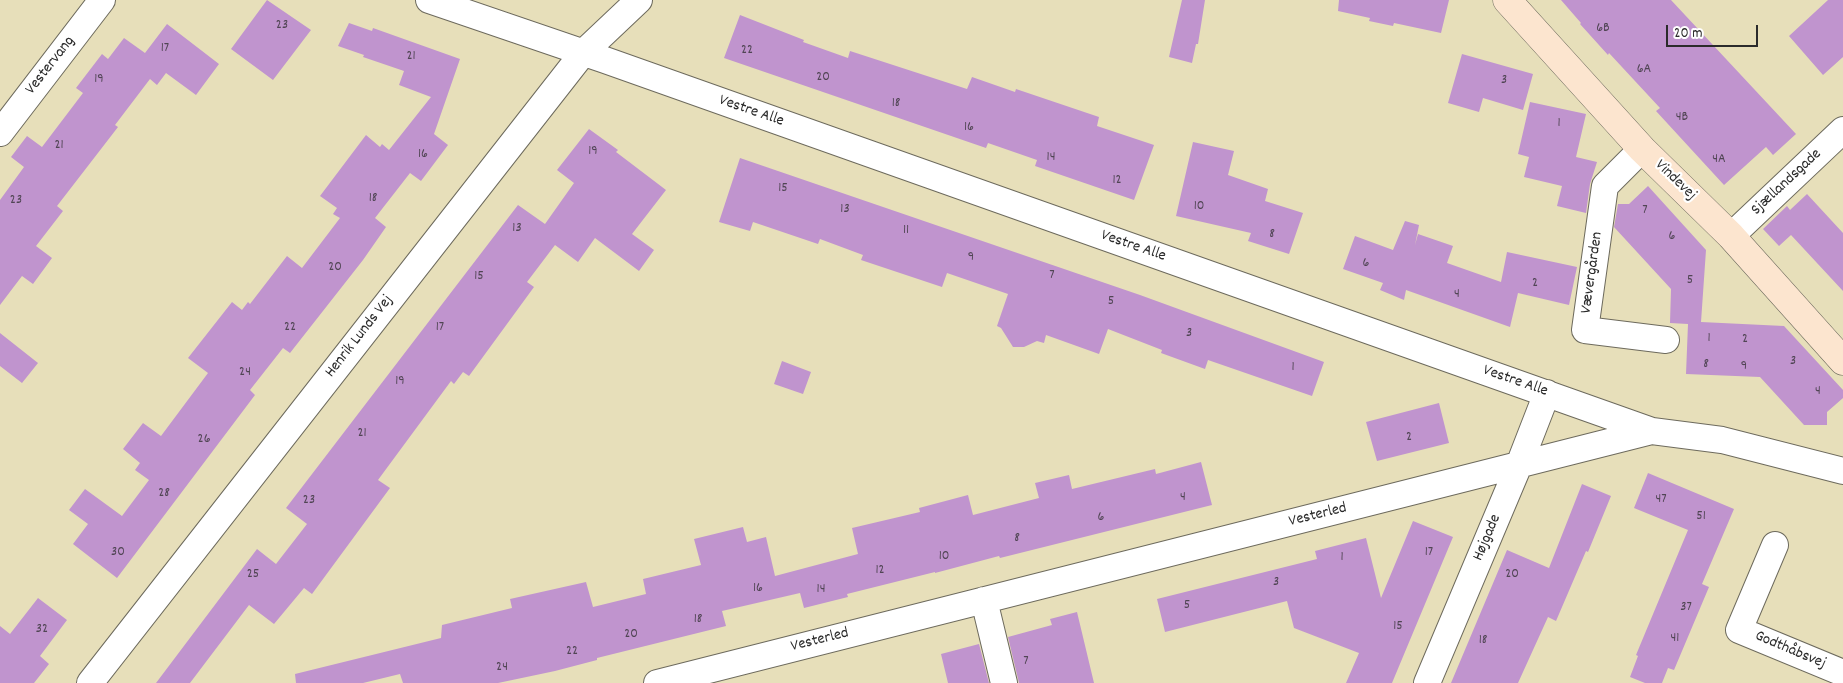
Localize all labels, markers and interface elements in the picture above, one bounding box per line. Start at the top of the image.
scale bar [1668,15,1760,47]
house number: 23 [276,18,288,34]
house number: 6B [1596,21,1610,37]
text: 20 m [1674,23,1702,45]
street label: Vestervang [22,33,80,99]
house number: 17 [161,41,169,57]
house number: 22 [741,43,753,59]
house number: 21 [406,49,416,65]
house number: 6A [1637,62,1651,78]
house number: 20 [816,70,830,86]
house number: 19 [94,72,104,88]
house number: 3 [1501,73,1507,89]
street label: Vestre Alle [716,92,786,132]
house number: 18 [892,96,900,112]
house number: 4B [1676,110,1688,126]
house number: 1 [1557,116,1561,132]
house number: 16 [964,120,974,136]
house number: 21 [54,138,64,154]
house number: 19 [588,144,598,160]
street label: Sjællandsgade [1748,146,1826,220]
house number: 16 [418,147,428,163]
house number: 14 [1047,150,1055,166]
house number: 4A [1712,152,1726,168]
street label: Vindevej [1650,157,1700,205]
house number: 12 [1112,173,1122,189]
house number: 15 [778,181,788,197]
house number: 18 [369,191,377,207]
house number: 23 [10,193,22,209]
house number: 10 [1194,199,1204,215]
house number: 13 [840,202,850,218]
house number: 7 [1642,203,1648,219]
house number: 13 [512,221,522,237]
house number: 11 [903,223,909,239]
street label: Vestre Alle [1098,227,1168,267]
house number: 8 [1269,227,1275,243]
house number: 6 [1669,229,1675,245]
street label: Vævergården [1578,231,1608,315]
house number: 9 [968,250,974,266]
house number: 6 [1363,256,1369,272]
house number: 20 [328,260,342,276]
house number: 7 [1049,268,1055,284]
house number: 15 [474,269,484,285]
house number: 5 [1687,273,1693,289]
house number: 2 [1532,276,1538,292]
house number: 4 [1454,287,1460,303]
street label: Henrik Lunds Vej [322,292,398,382]
house number: 5 [1108,294,1114,310]
house number: 22 [284,320,296,336]
house number: 17 [436,320,444,336]
house number: 3 [1186,326,1192,342]
house number: 1 [1707,331,1711,347]
house number: 2 [1742,332,1748,348]
house number: 3 [1790,354,1796,370]
house number: 8 [1703,357,1709,373]
house number: 9 [1741,359,1747,375]
house number: 1 [1291,360,1295,376]
street label: Vestre Alle [1480,362,1550,402]
house number: 24 [239,365,251,381]
house number: 19 [395,374,405,390]
house number: 4 [1815,384,1821,400]
house number: 21 [357,426,367,442]
house number: 2 [1406,430,1412,446]
house number: 26 [198,432,210,448]
house number: 28 [158,486,170,502]
house number: 4 [1180,490,1186,506]
house number: 47 [1655,492,1667,508]
house number: 23 [303,493,315,509]
street label: Vesterled [1287,500,1349,532]
house number: 51 [1696,509,1706,525]
house number: 6 [1098,510,1104,526]
street label: Højgade [1470,512,1506,564]
house number: 8 [1014,531,1020,547]
house number: 30 [111,545,125,561]
house number: 17 [1425,545,1433,561]
house number: 10 [939,549,949,565]
house number: 1 [1340,550,1344,566]
house number: 12 [875,563,885,579]
house number: 25 [247,567,259,583]
house number: 20 [1505,567,1519,583]
house number: 3 [1273,575,1279,591]
house number: 16 [753,581,763,597]
house number: 14 [817,582,825,598]
house number: 5 [1184,598,1190,614]
house number: 37 [1680,600,1692,616]
house number: 18 [694,612,702,628]
house number: 15 [1393,619,1403,635]
house number: 32 [36,622,48,638]
street label: Vesterled [789,625,851,657]
house number: 20 [624,627,638,643]
street label: Godthåbsvej [1752,627,1828,675]
house number: 41 [1671,631,1679,647]
house number: 18 [1479,633,1487,649]
house number: 22 [566,644,578,660]
house number: 7 [1023,654,1029,670]
house number: 24 [496,660,508,676]

